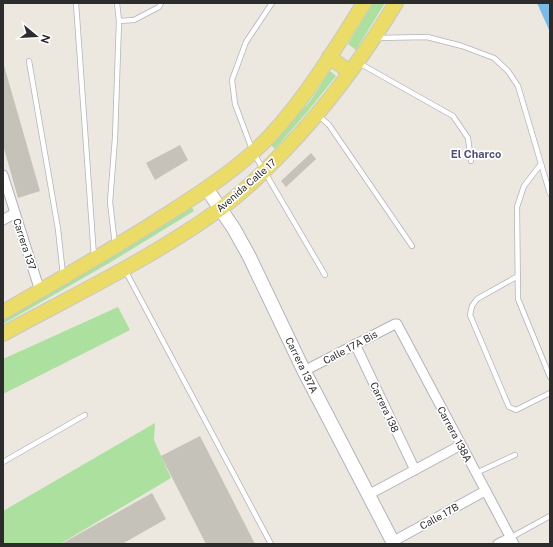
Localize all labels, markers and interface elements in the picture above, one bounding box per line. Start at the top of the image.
north arrow [16,16,56,56]
text: N [38,33,53,45]
district label: El Charco [451,148,501,160]
street label: Avenida Calle 17 [214,156,278,214]
street label: Carrera 137 [11,217,39,271]
street label: Calle 17A Bis [321,328,379,366]
street label: Carrera 137A [283,335,321,395]
street label: Carrera 138 [368,380,402,434]
street label: Carrera 138A [435,404,475,464]
street label: Calle 17B [417,500,461,532]

